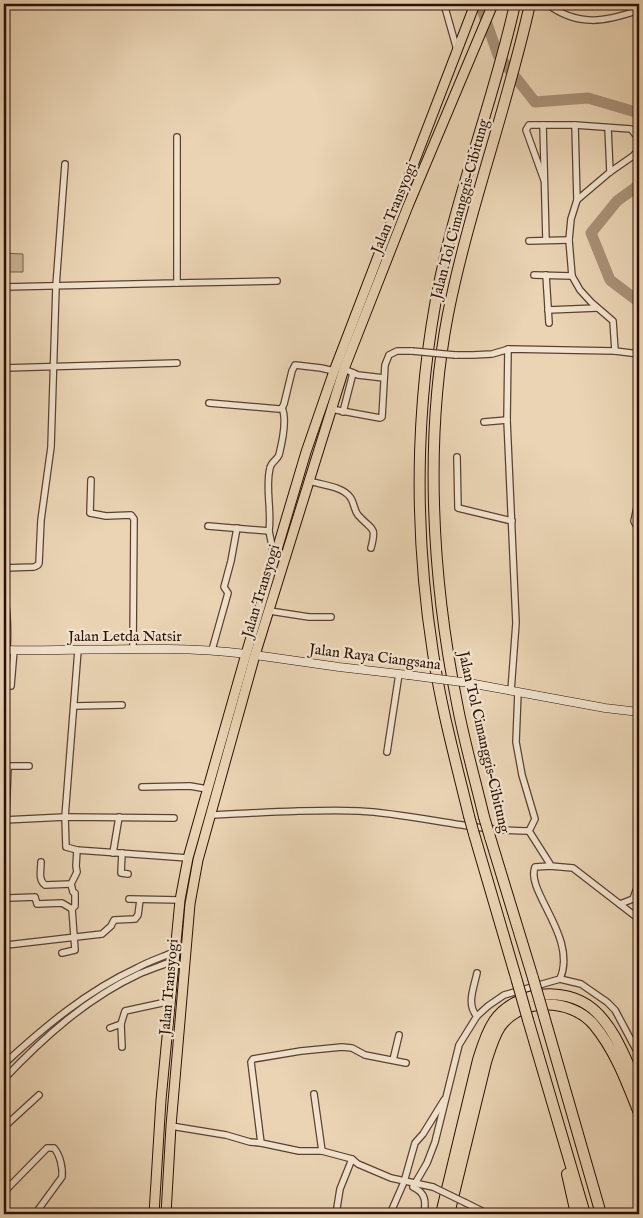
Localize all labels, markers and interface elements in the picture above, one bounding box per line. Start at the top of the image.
street label: Jalan Tol Cimanggis–Cibitung [426,116,493,303]
street label: Jalan Transyogi [366,160,421,258]
street label: Jalan Transyogi [237,542,284,642]
street label: Jalan Letda Natsir [66,627,182,646]
street label: Jalan Raya Ciangsana [306,639,442,675]
street label: Jalan Tol Cimanggis–Cibitung [453,647,514,836]
street label: Jalan Transyogi [155,938,183,1038]

